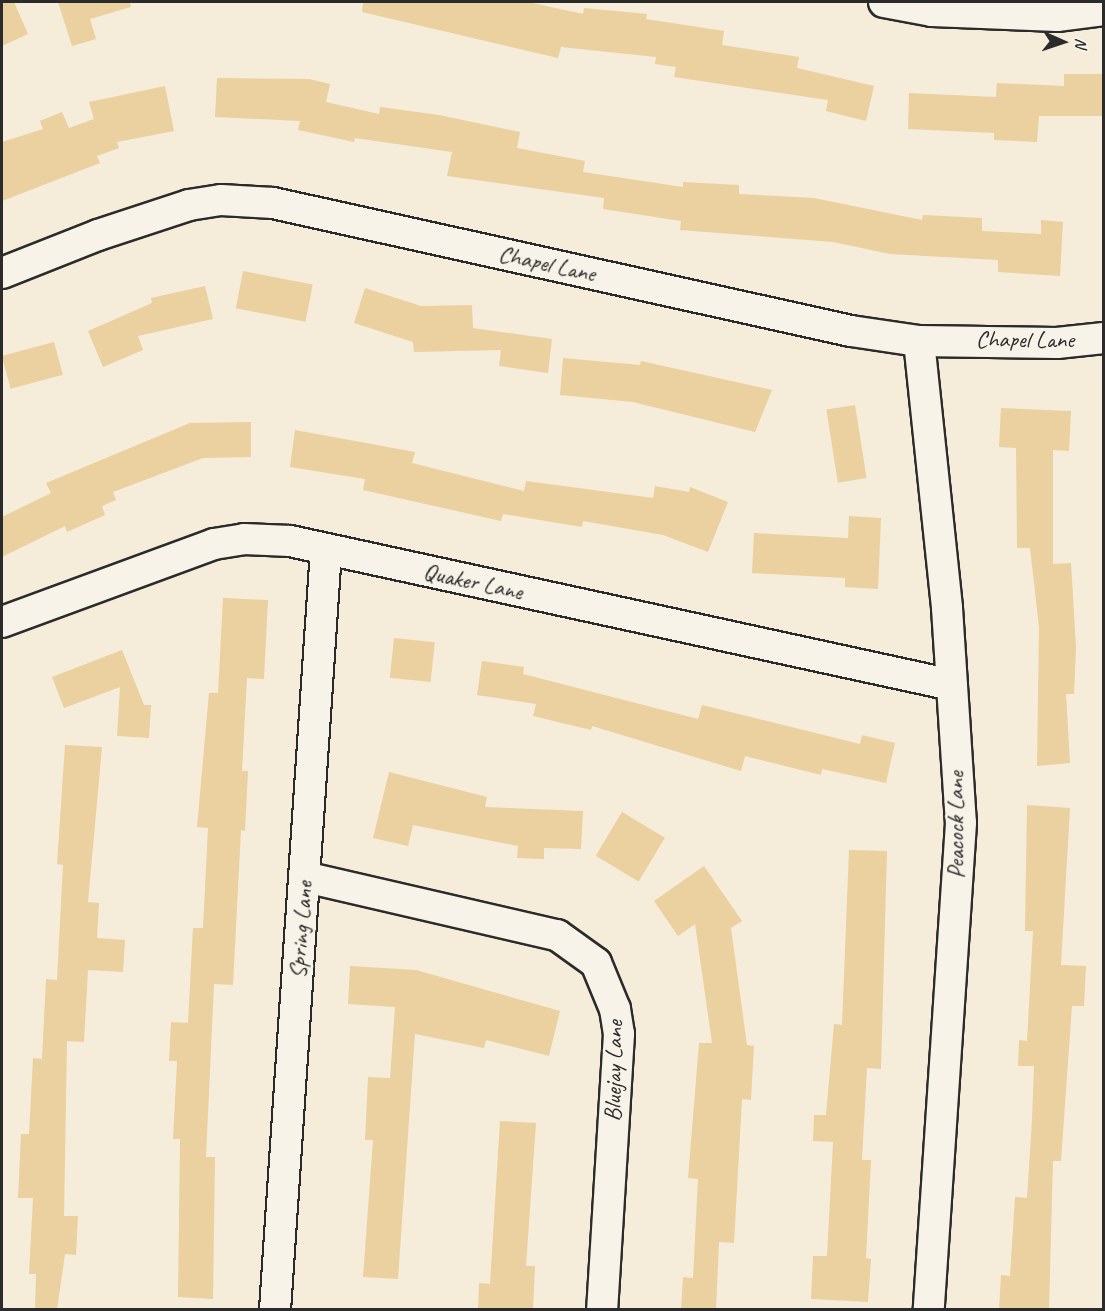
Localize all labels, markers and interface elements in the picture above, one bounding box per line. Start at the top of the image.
north arrow [1033,12,1093,72]
text: N [1071,37,1091,48]
street label: Chapel Lane [496,240,598,288]
street label: Chapel Lane [976,326,1074,354]
street label: Quaker Lane [421,557,525,607]
street label: Peacock Lane [942,771,970,879]
street label: Spring Lane [283,880,319,980]
street label: Bluejay Lane [599,1020,629,1122]

